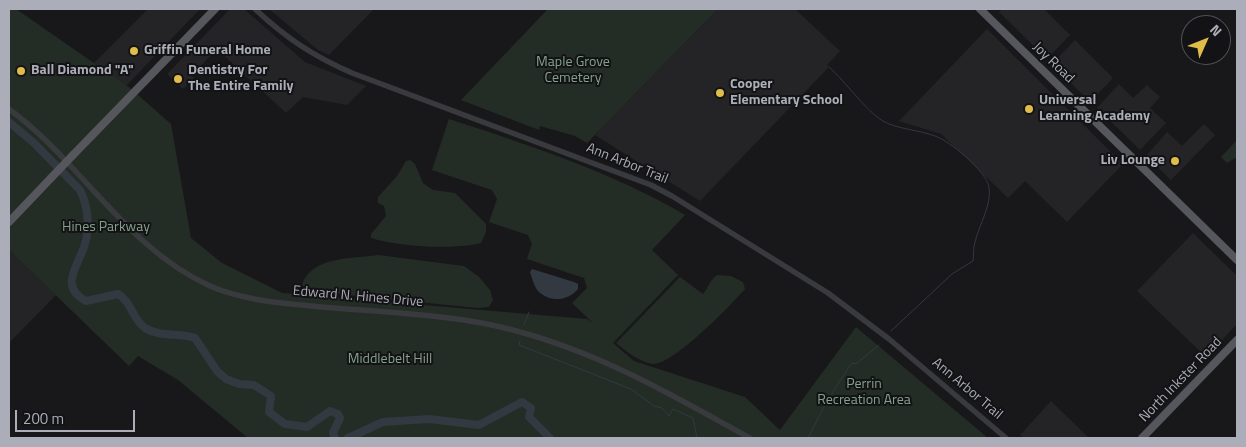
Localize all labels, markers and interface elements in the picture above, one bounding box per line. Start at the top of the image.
north arrow [1181,15,1231,65]
text: N [1206,19,1227,41]
street label: Joy Road [1029,39,1077,87]
place label: Griffin Funeral Home [144,43,271,59]
marker: Griffin Funeral Home [128,45,140,57]
park label: Maple Grove Cemetery [536,55,610,88]
place label: Ball Diamond "A" [31,63,134,79]
place label: Dentistry For The Entire Family [188,63,293,95]
marker: Ball Diamond "A" [15,65,27,77]
marker: Dentistry For The Entire Family [172,73,184,85]
place label: Cooper Elementary School [730,77,843,110]
marker: Cooper Elementary School [714,87,726,99]
place label: Universal Learning Academy [1039,93,1150,125]
marker: Universal Learning Academy [1023,103,1035,115]
street label: Ann Arbor Trail [584,140,670,188]
place label: Liv Lounge [1101,153,1165,169]
marker: Liv Lounge [1169,155,1181,167]
park label: Hines Parkway [62,220,150,236]
street label: Edward N. Hines Drive [292,283,424,311]
street label: North Inkster Road [1136,334,1226,426]
park label: Middlebelt Hill [348,352,432,368]
street label: Ann Arbor Trail [928,355,1006,423]
park label: Perrin Recreation Area [817,377,911,410]
scale bar [18,400,138,432]
text: 200 m [23,407,64,430]

